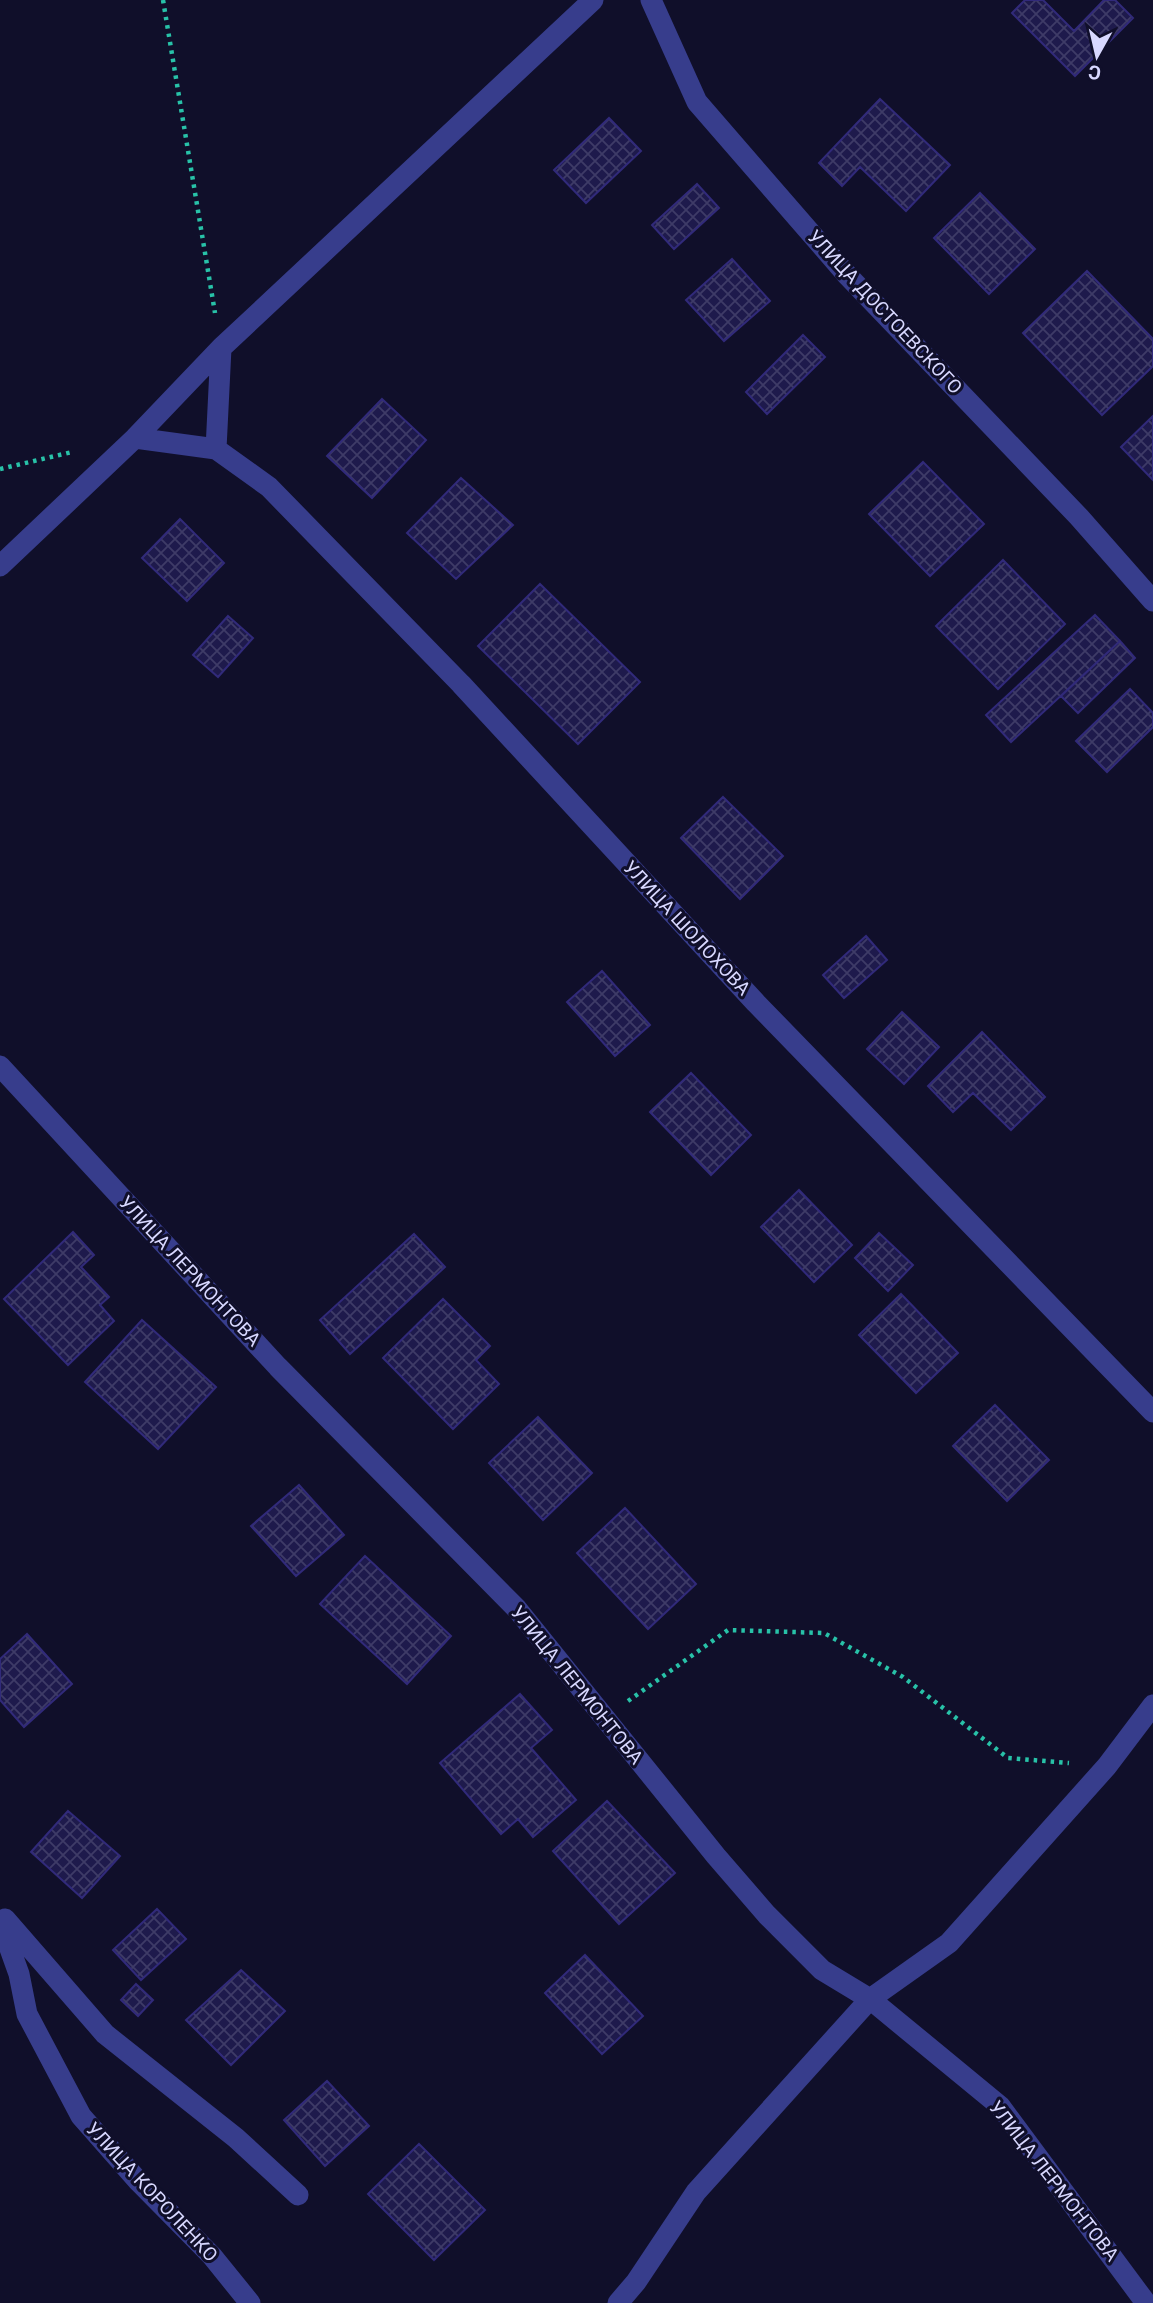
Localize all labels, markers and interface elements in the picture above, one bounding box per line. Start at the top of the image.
north arrow [1062,21,1132,91]
text: С [1087,60,1102,85]
street label: УЛИЦА ДОСТОЕВСКОГО [803,225,967,399]
street label: УЛИЦА ШОЛОХОВА [619,856,756,1000]
street label: УЛИЦА ЛЕРМОНТОВА [114,1191,266,1351]
street label: УЛИЦА ЛЕРМОНТОВА [506,1601,648,1769]
street label: УЛИЦА ЛЕРМОНТОВА [984,2096,1124,2266]
street label: УЛИЦА КОРОЛЕНКО [81,2118,223,2266]

